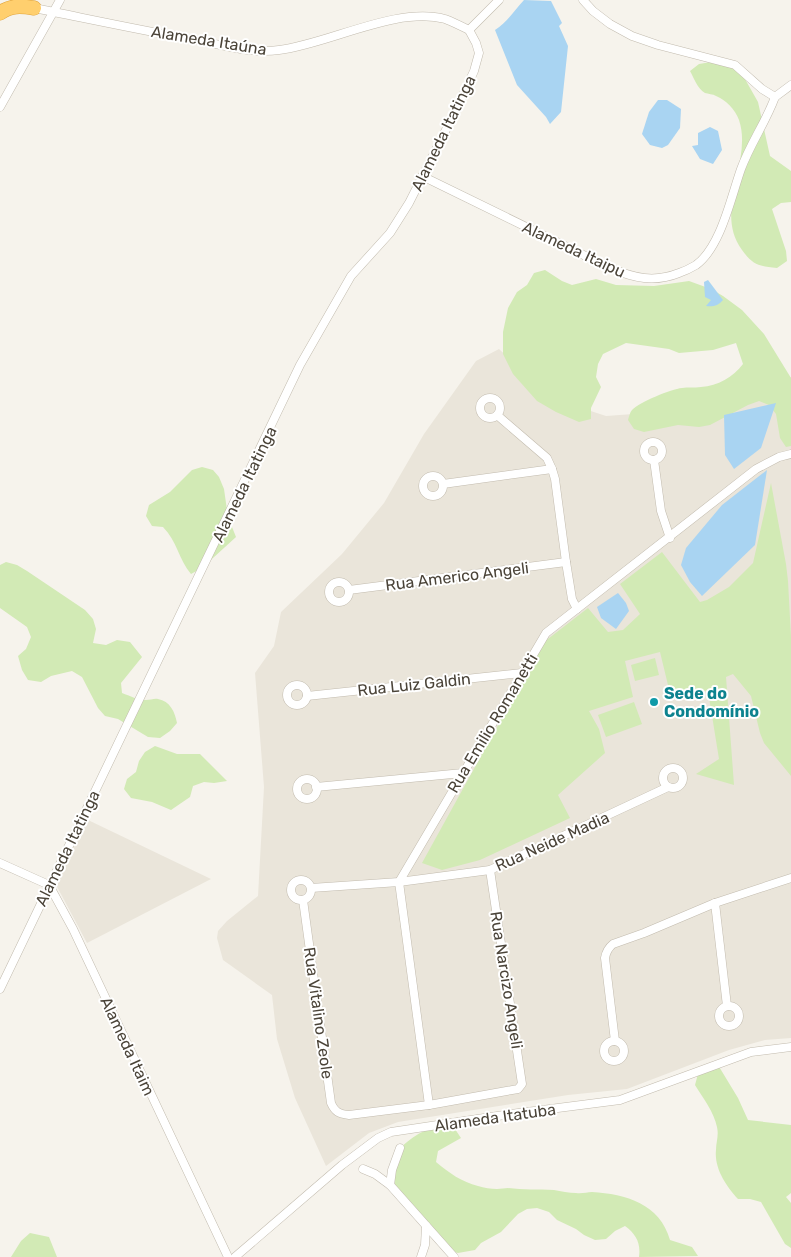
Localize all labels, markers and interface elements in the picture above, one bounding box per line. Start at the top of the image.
street label: Alameda Itaúna [150,22,268,59]
street label: Alameda Itatinga [407,72,480,194]
street label: Alameda Itaipu [519,217,628,282]
street label: Alameda Itatinga [208,423,281,545]
street label: Rua Americo Angeli [384,558,530,595]
street label: Rua Emilio Romanetti [443,650,542,796]
street label: Rua Luiz Galdin [356,669,472,700]
place label: Sede do Condomínio [664,684,759,721]
marker: Sede do Condomínio [648,696,660,708]
street label: Alameda Itatinga [31,787,104,909]
street label: Rua Neide Madia [492,808,612,875]
street label: Rua Narcizo Angeli [486,910,527,1050]
street label: Rua Vitalino Zeole [300,946,337,1080]
street label: Alameda Itaim [96,994,159,1098]
street label: Alameda Itatuba [433,1100,557,1135]

